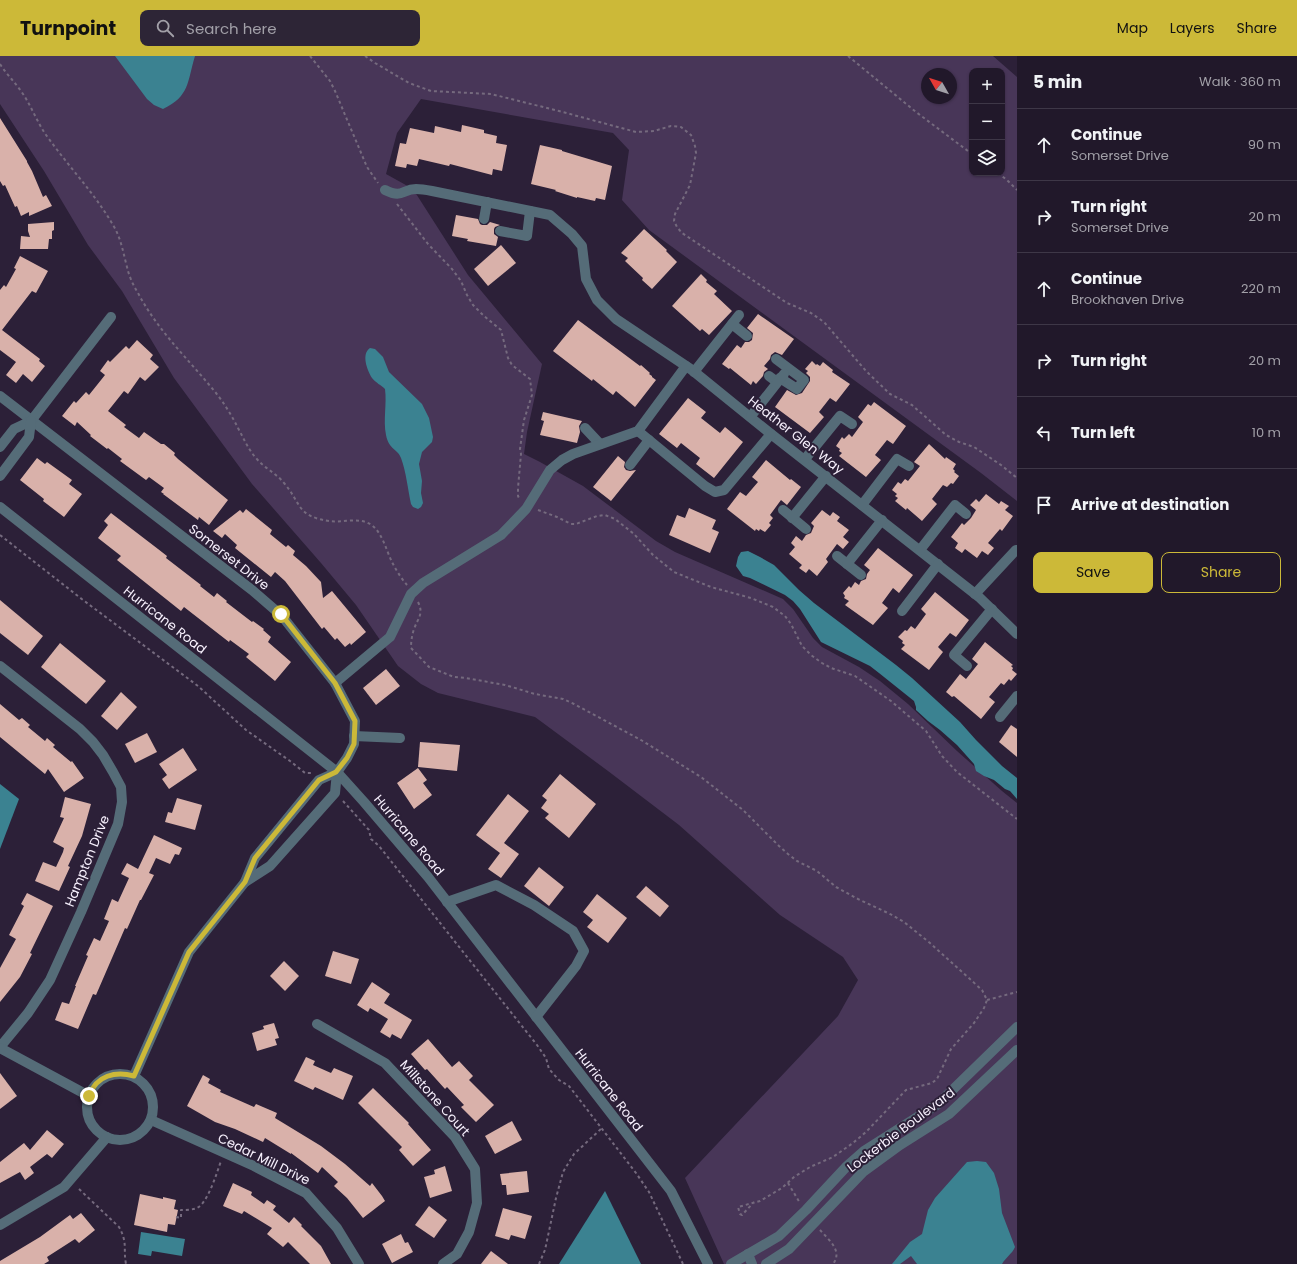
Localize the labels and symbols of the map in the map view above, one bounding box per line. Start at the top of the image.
north arrow [921,68,957,104]
street label: Heather Glen Way [744,391,849,479]
street label: Somerset Drive [185,519,273,595]
street label: Hurricane Road [120,582,210,658]
route start [272,605,290,623]
street label: Hurricane Road [369,790,449,880]
street label: Hampton Drive [60,812,114,910]
street label: Hurricane Road [571,1045,647,1135]
street label: Millstone Court [396,1056,475,1140]
street label: Lockerbie Boulevard [843,1083,959,1177]
route end [80,1087,98,1105]
street label: Cedar Mill Drive [215,1128,313,1190]

